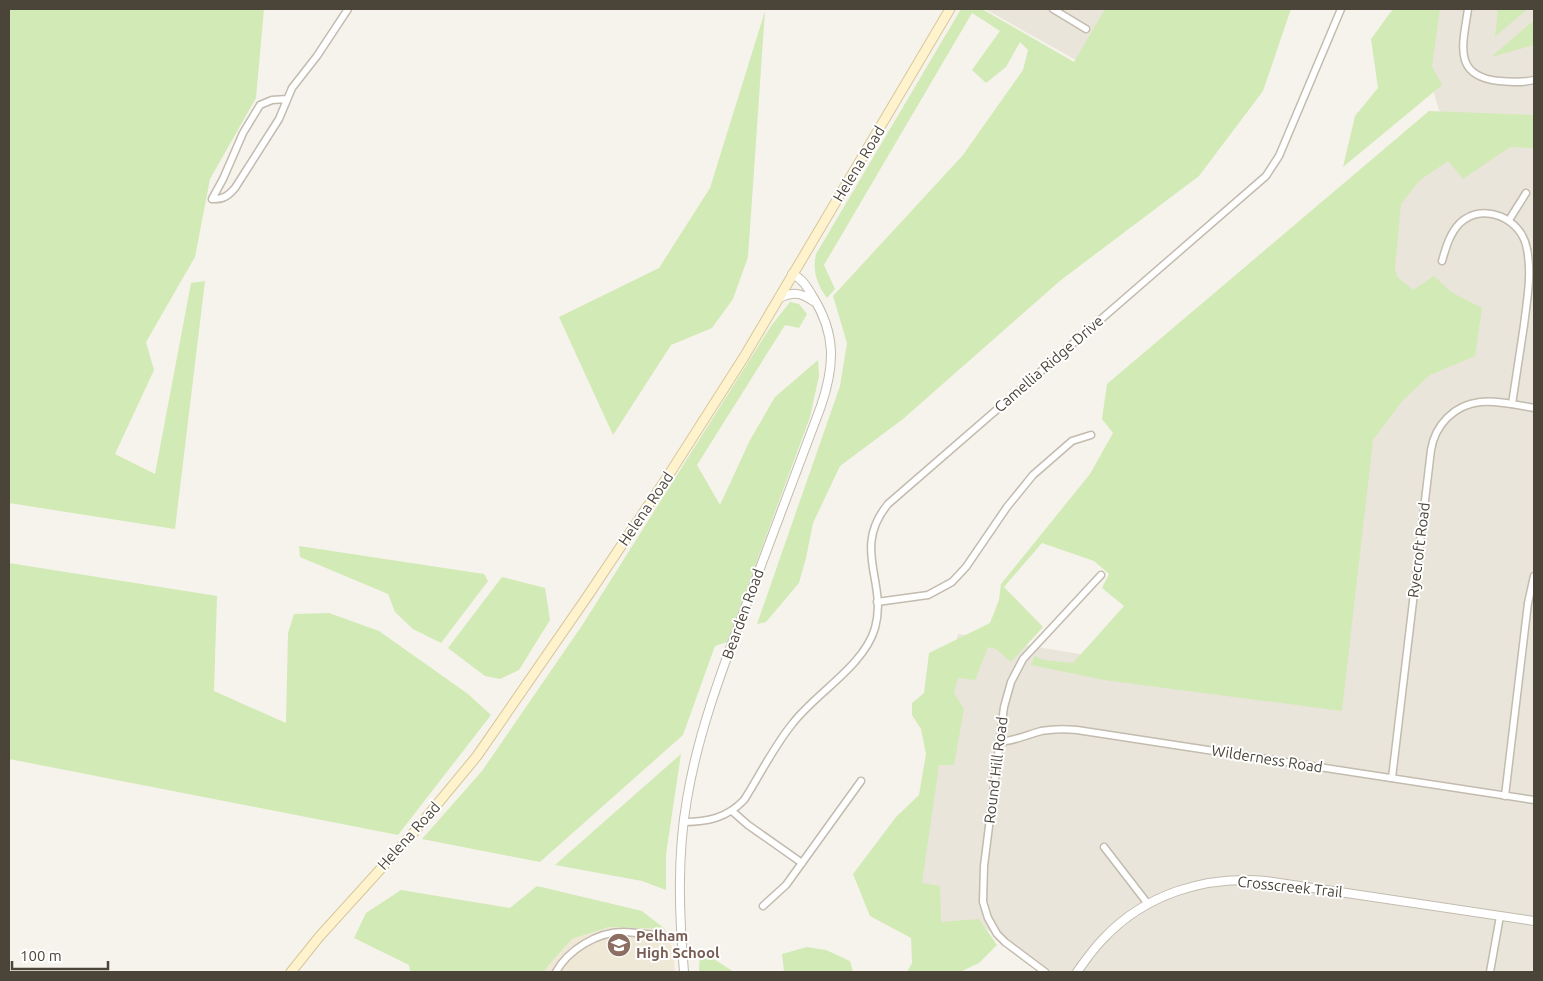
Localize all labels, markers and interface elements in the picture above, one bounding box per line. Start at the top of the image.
street label: Helena Road [829,123,888,205]
street label: Camellia Ridge Drive [991,312,1106,415]
street label: Helena Road [615,469,676,549]
street label: Ryecroft Road [1404,501,1433,599]
street label: Bearden Road [718,566,767,661]
street label: Round Hill Road [981,716,1010,824]
street label: Wilderness Road [1210,741,1324,776]
street label: Helena Road [374,798,443,873]
street label: Crosscreek Trail [1237,873,1344,900]
place label: Pelham High School [636,927,720,961]
school or university icon: Pelham High School [606,932,632,958]
scale bar [12,938,109,970]
text: 100 m [20,947,62,964]

